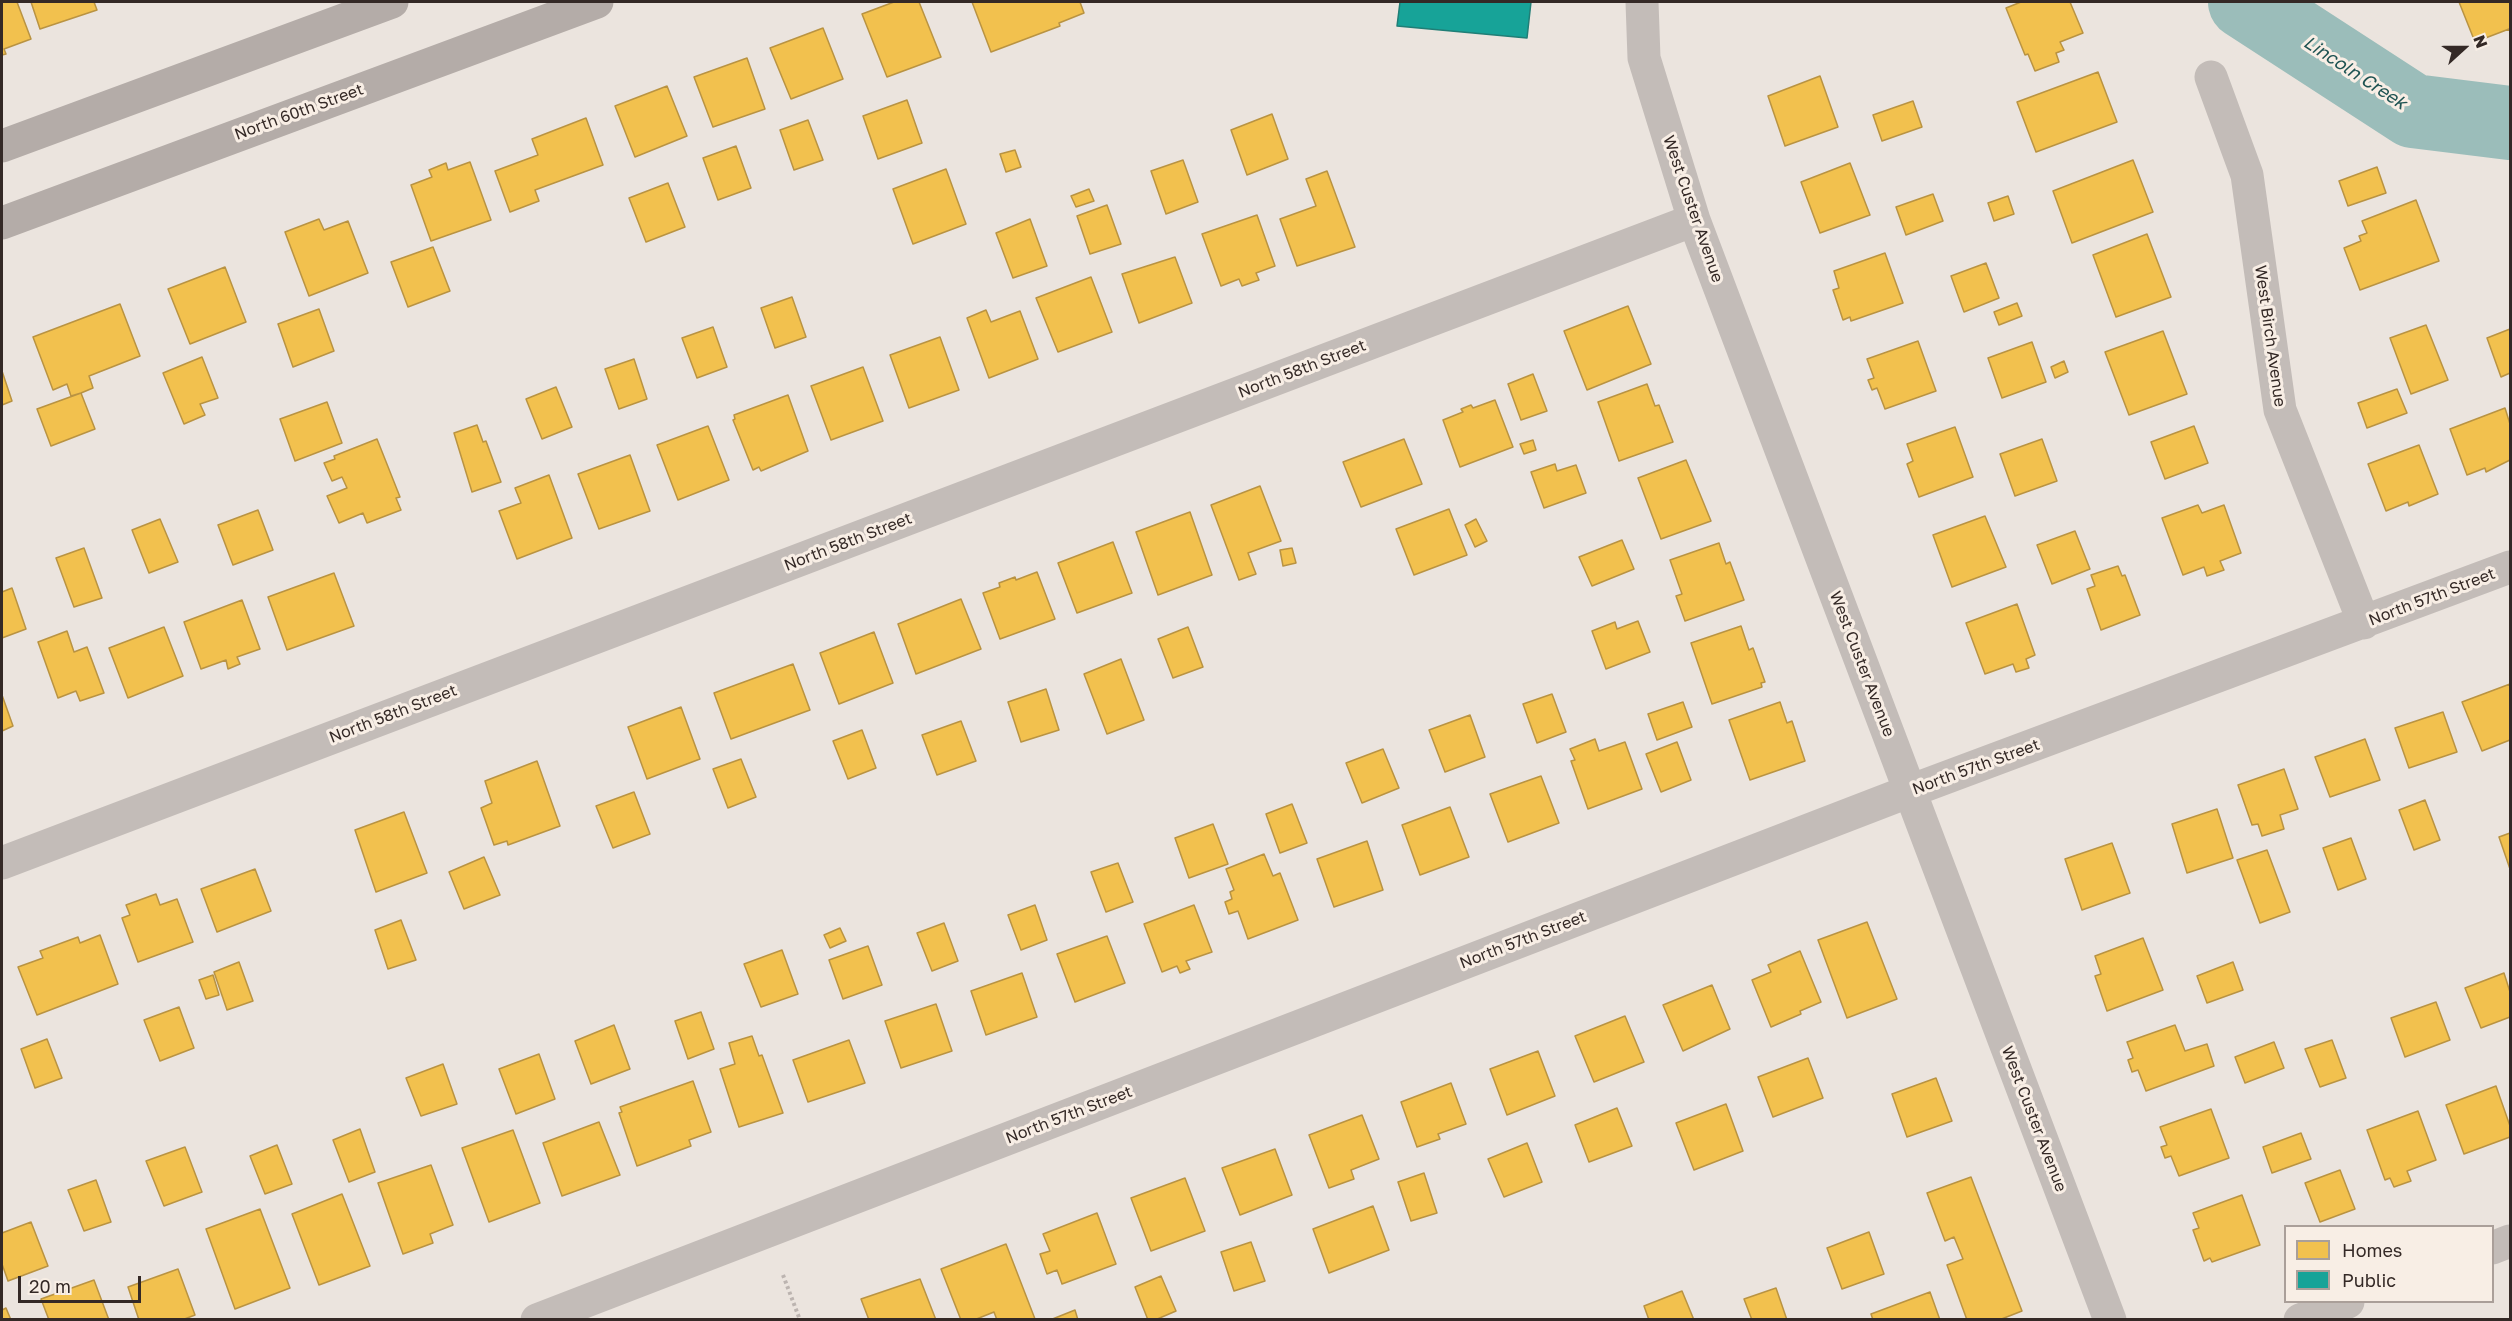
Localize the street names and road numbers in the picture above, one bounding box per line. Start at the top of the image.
street label: North 60th Street [232,80,366,144]
street label: West Custer Avenue [1659,133,1727,285]
street label: West Birch Avenue [2251,264,2289,408]
street label: North 58th Street [1235,336,1369,402]
street label: North 58th Street [781,509,915,575]
street label: North 57th Street [2366,564,2498,630]
street label: West Custer Avenue [1825,589,1899,739]
street label: North 58th Street [326,681,460,747]
street label: North 57th Street [1910,735,2042,799]
street label: North 57th Street [1457,907,1589,973]
street label: West Custer Avenue [1997,1044,2071,1194]
street label: North 57th Street [1003,1082,1135,1148]

